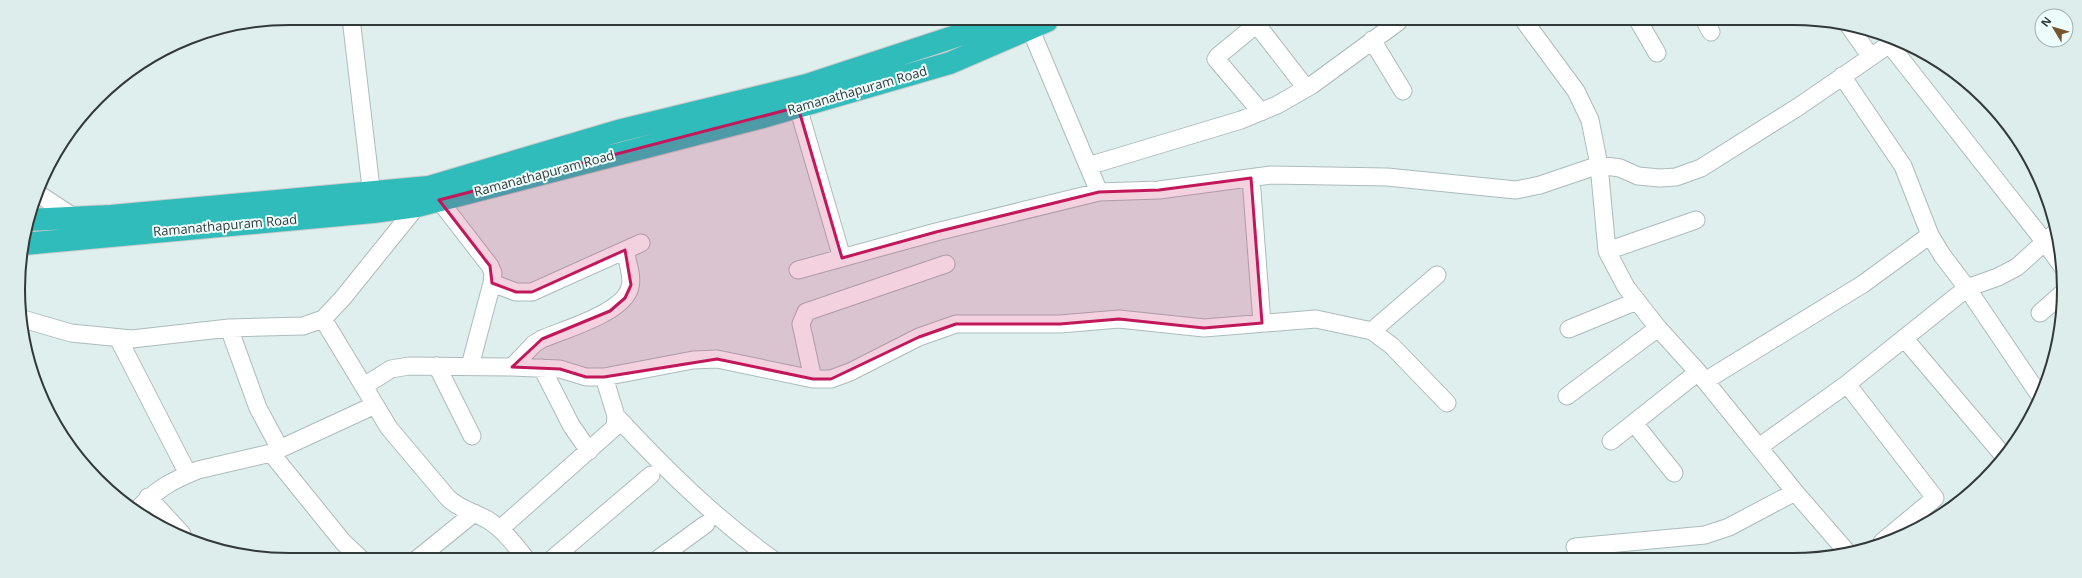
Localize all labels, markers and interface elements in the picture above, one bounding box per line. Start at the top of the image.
north arrow [2034,8,2074,48]
text: N [2037,13,2054,30]
street label: Ramanathapuram Road [785,61,929,119]
street label: Ramanathapuram Road [472,146,616,200]
street label: Ramanathapuram Road [152,210,298,240]

